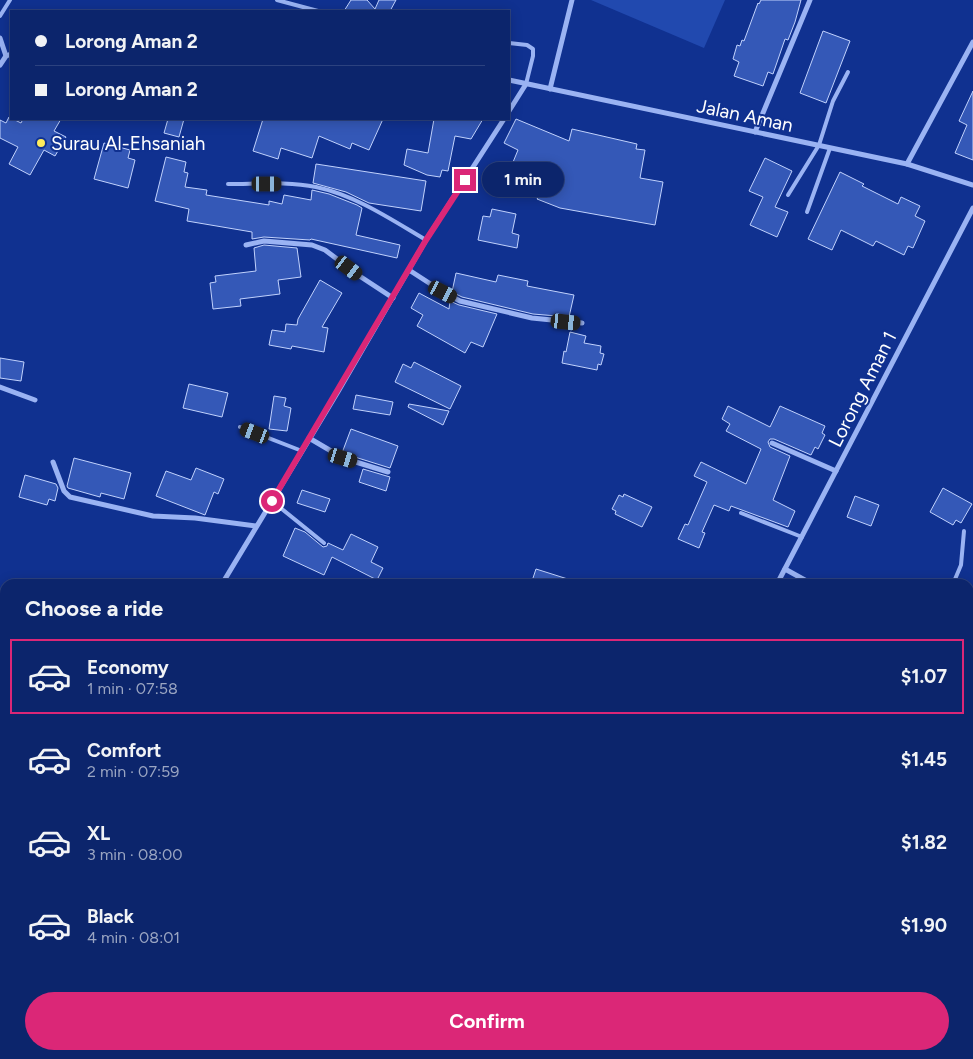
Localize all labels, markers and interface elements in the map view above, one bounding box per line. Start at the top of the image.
text: Lorong Aman 2 [65,30,198,53]
text: Lorong Aman 2 [65,78,198,101]
street label: Jalan Aman [695,94,795,137]
place label: Surau Al-Ehsaniah [51,132,205,155]
marker: Surau Al-Ehsaniah [35,137,47,149]
callout: 1 min [482,162,565,198]
route end [454,169,476,191]
text: 1 min [504,170,542,189]
car [252,177,282,192]
car [332,253,365,283]
car [426,279,459,305]
car [550,313,581,331]
street label: Lorong Aman 1 [823,328,901,451]
car [238,421,271,445]
car [326,446,359,470]
route start [261,490,283,512]
text: Choose a ride [25,595,163,622]
icon: car [27,654,72,699]
text: Economy [87,656,169,679]
text: $1.07 [901,665,947,688]
text: 1 min · 07:58 [87,679,178,698]
icon: car [27,737,72,782]
text: Comfort [87,739,162,762]
text: $1.45 [901,748,947,771]
text: 2 min · 07:59 [87,762,179,781]
icon: car [27,820,72,865]
text: XL [87,822,110,845]
text: $1.82 [901,831,947,854]
text: 3 min · 08:00 [87,845,183,864]
icon: car [27,903,72,948]
text: Black [87,905,134,928]
text: $1.90 [900,914,947,937]
text: 4 min · 08:01 [87,928,180,947]
button: Confirm [25,992,949,1050]

